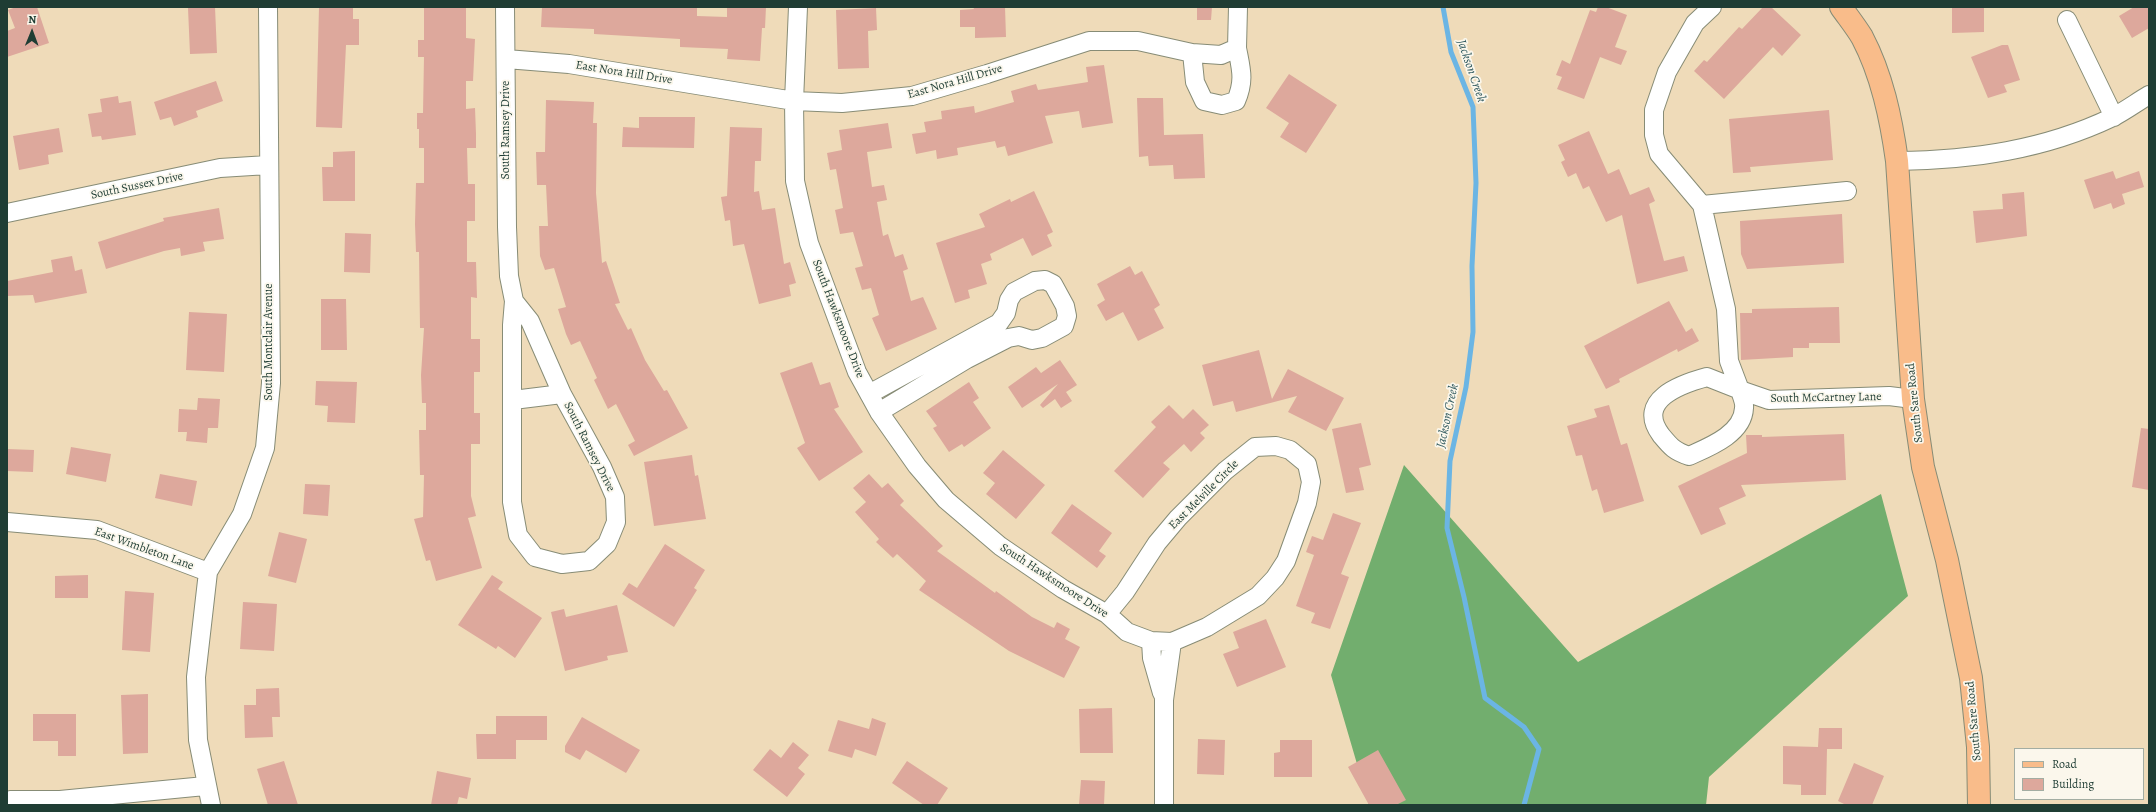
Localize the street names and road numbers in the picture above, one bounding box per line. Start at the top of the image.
street label: East Nora Hill Drive [575,58,673,88]
street label: East Nora Hill Drive [906,62,1004,102]
street label: South Ramsey Drive [499,81,513,179]
street label: South Sussex Drive [90,169,184,203]
street label: South Hawksmoore Drive [809,258,867,380]
street label: South Montclair Avenue [262,283,276,401]
street label: South Sare Road [1904,362,1926,444]
street label: South McCartney Lane [1770,390,1882,406]
street label: South Ramsey Drive [560,400,618,494]
street label: East Melville Circle [1166,457,1242,533]
street label: East Wimbleton Lane [92,524,196,574]
street label: South Hawksmoore Drive [997,541,1111,621]
street label: South Sare Road [1963,680,1985,762]

